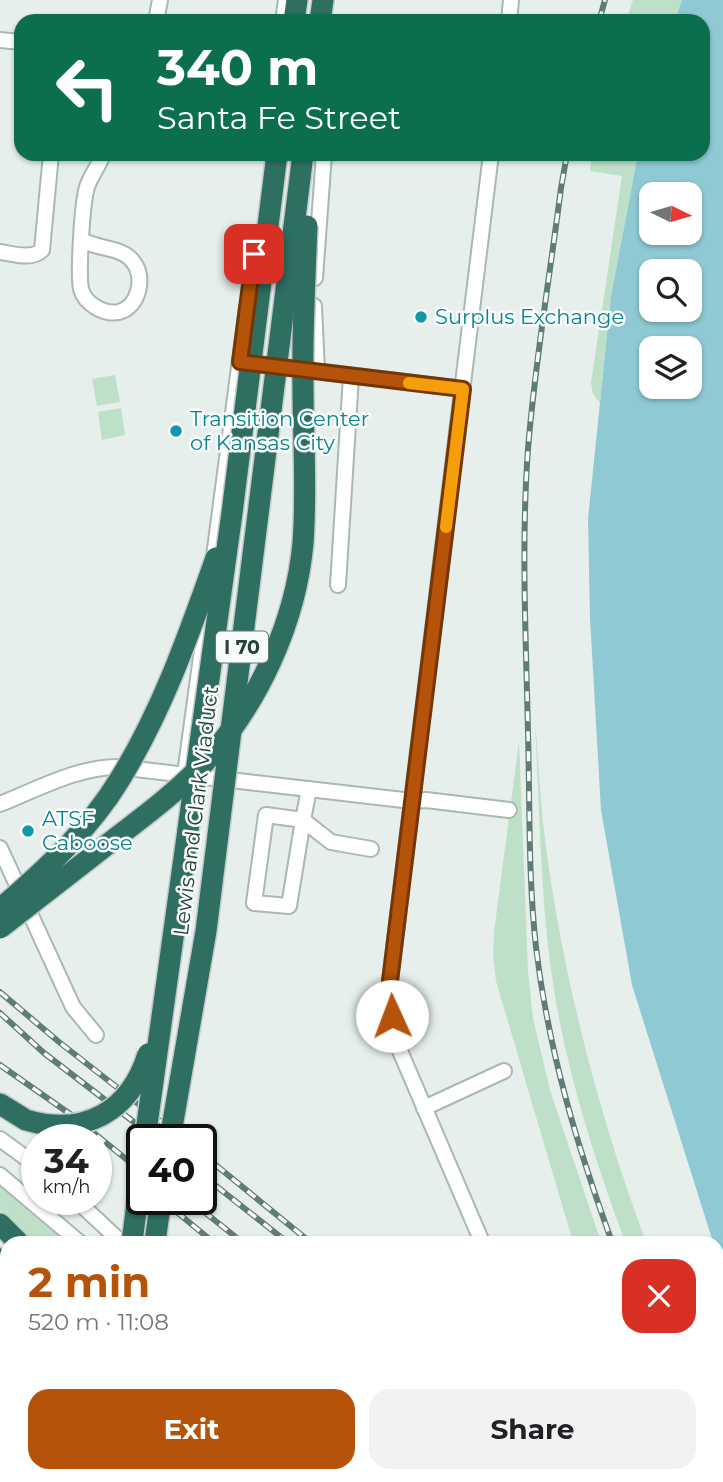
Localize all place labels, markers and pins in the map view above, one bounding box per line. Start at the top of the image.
pin [224,224,284,284]
place label: Surplus Exchange [435,304,624,329]
marker: Surplus Exchange [413,309,429,325]
place label: Transition Center of Kansas City [190,406,369,455]
marker: Transition Center of Kansas City [168,423,184,439]
place label: ATSF Caboose [42,806,133,855]
marker: ATSF Caboose [20,823,36,839]

